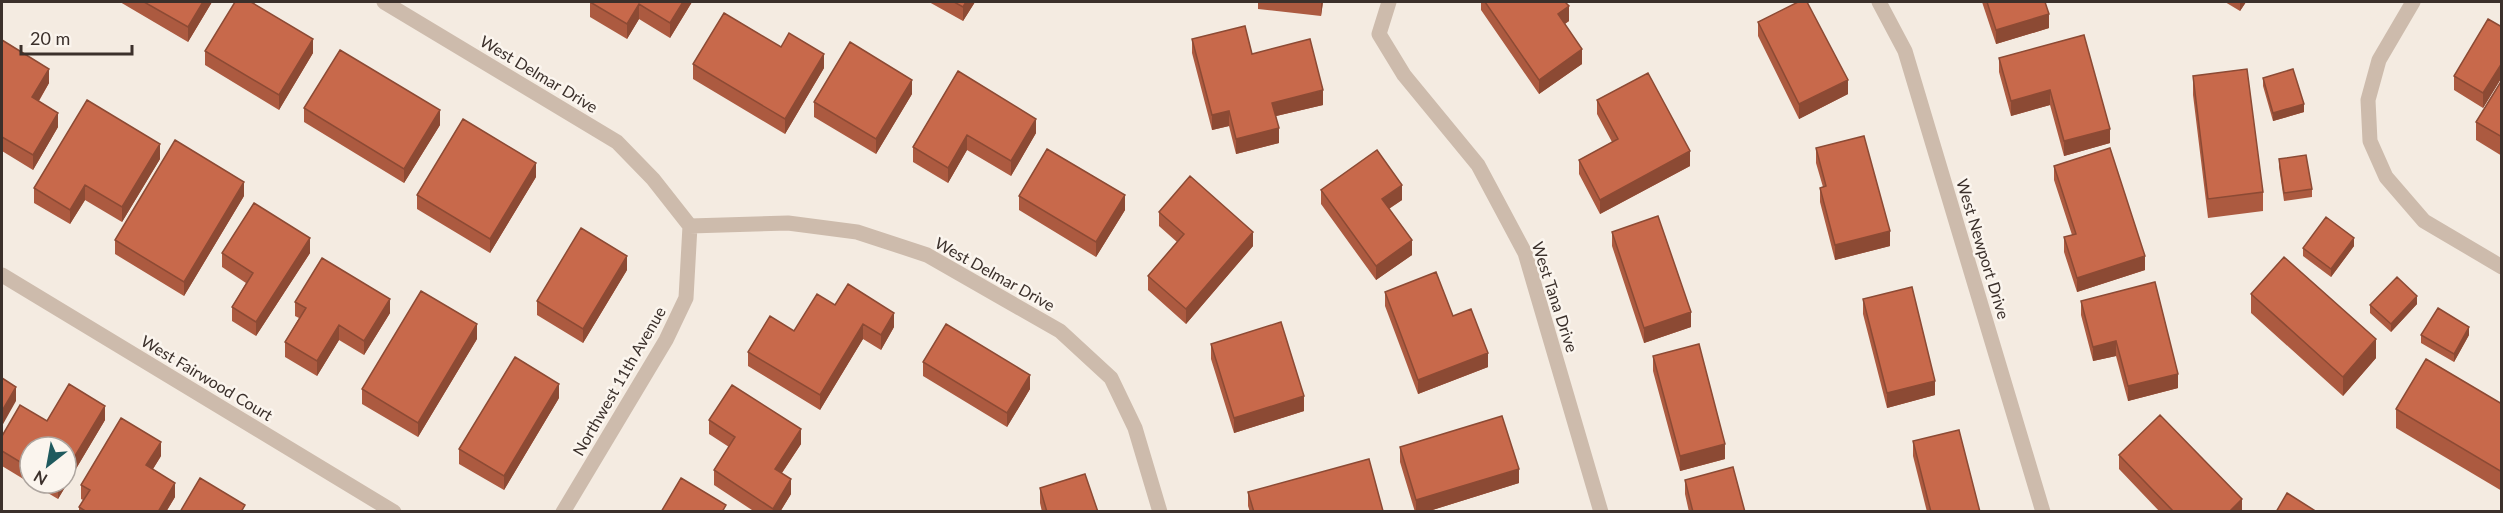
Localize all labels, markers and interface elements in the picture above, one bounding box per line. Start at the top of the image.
scale bar [21,18,132,56]
text: 20 m [30,27,70,49]
street label: West Delmar Drive [477,31,602,116]
street label: West Newport Drive [1953,176,2014,321]
street label: West Delmar Drive [932,233,1058,314]
street label: West Tana Drive [1529,239,1582,355]
street label: Northwest 11th Avenue [568,303,669,459]
street label: West Fairwood Court [138,331,277,425]
north arrow [18,435,78,495]
text: N [30,467,50,490]

